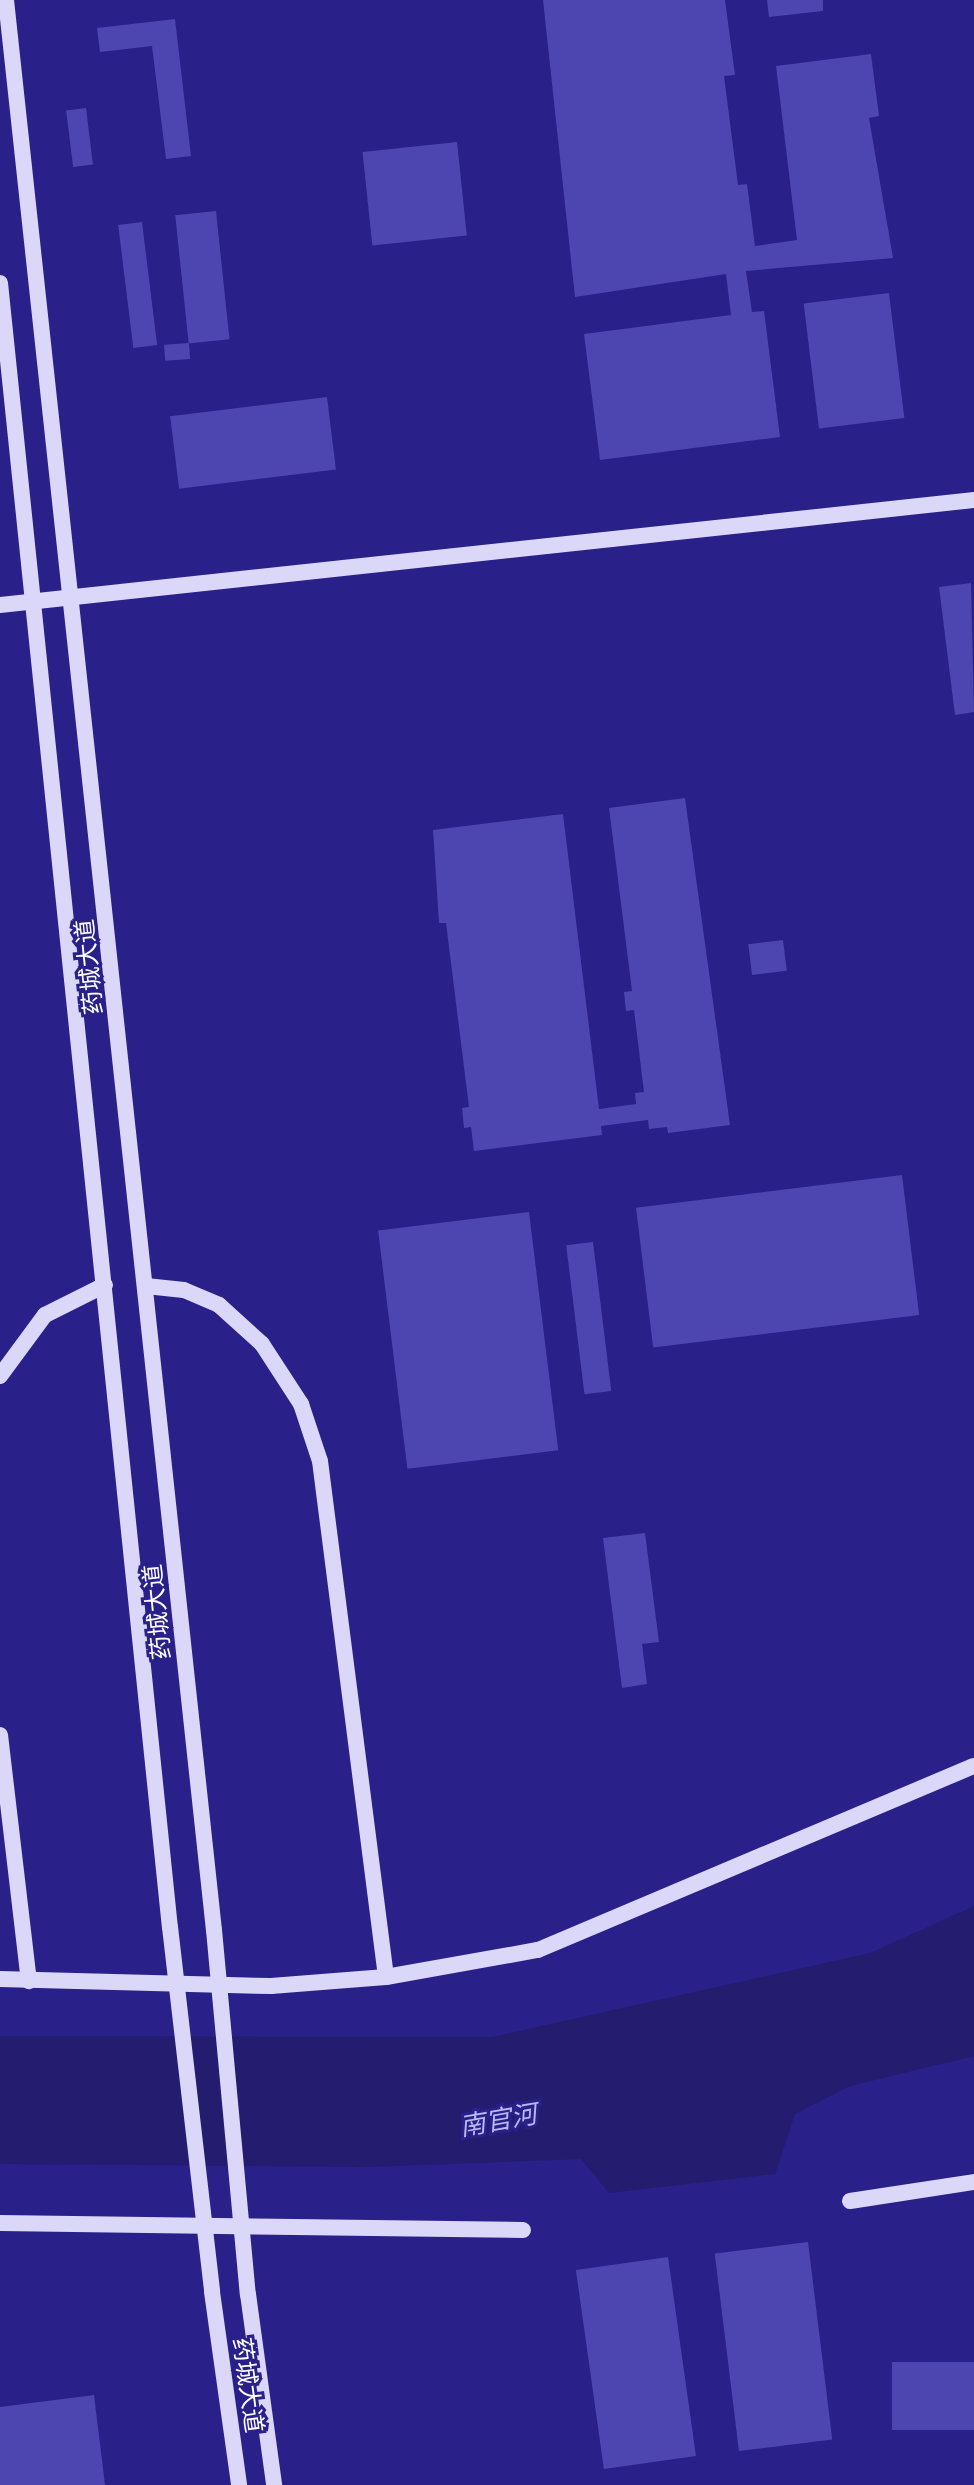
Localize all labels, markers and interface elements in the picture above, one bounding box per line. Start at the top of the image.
street label: 药城大道 [69,918,107,1016]
street label: 药城大道 [137,1563,175,1661]
water label: 南官河 [457,2097,539,2141]
street label: 药城大道 [228,2335,270,2435]

